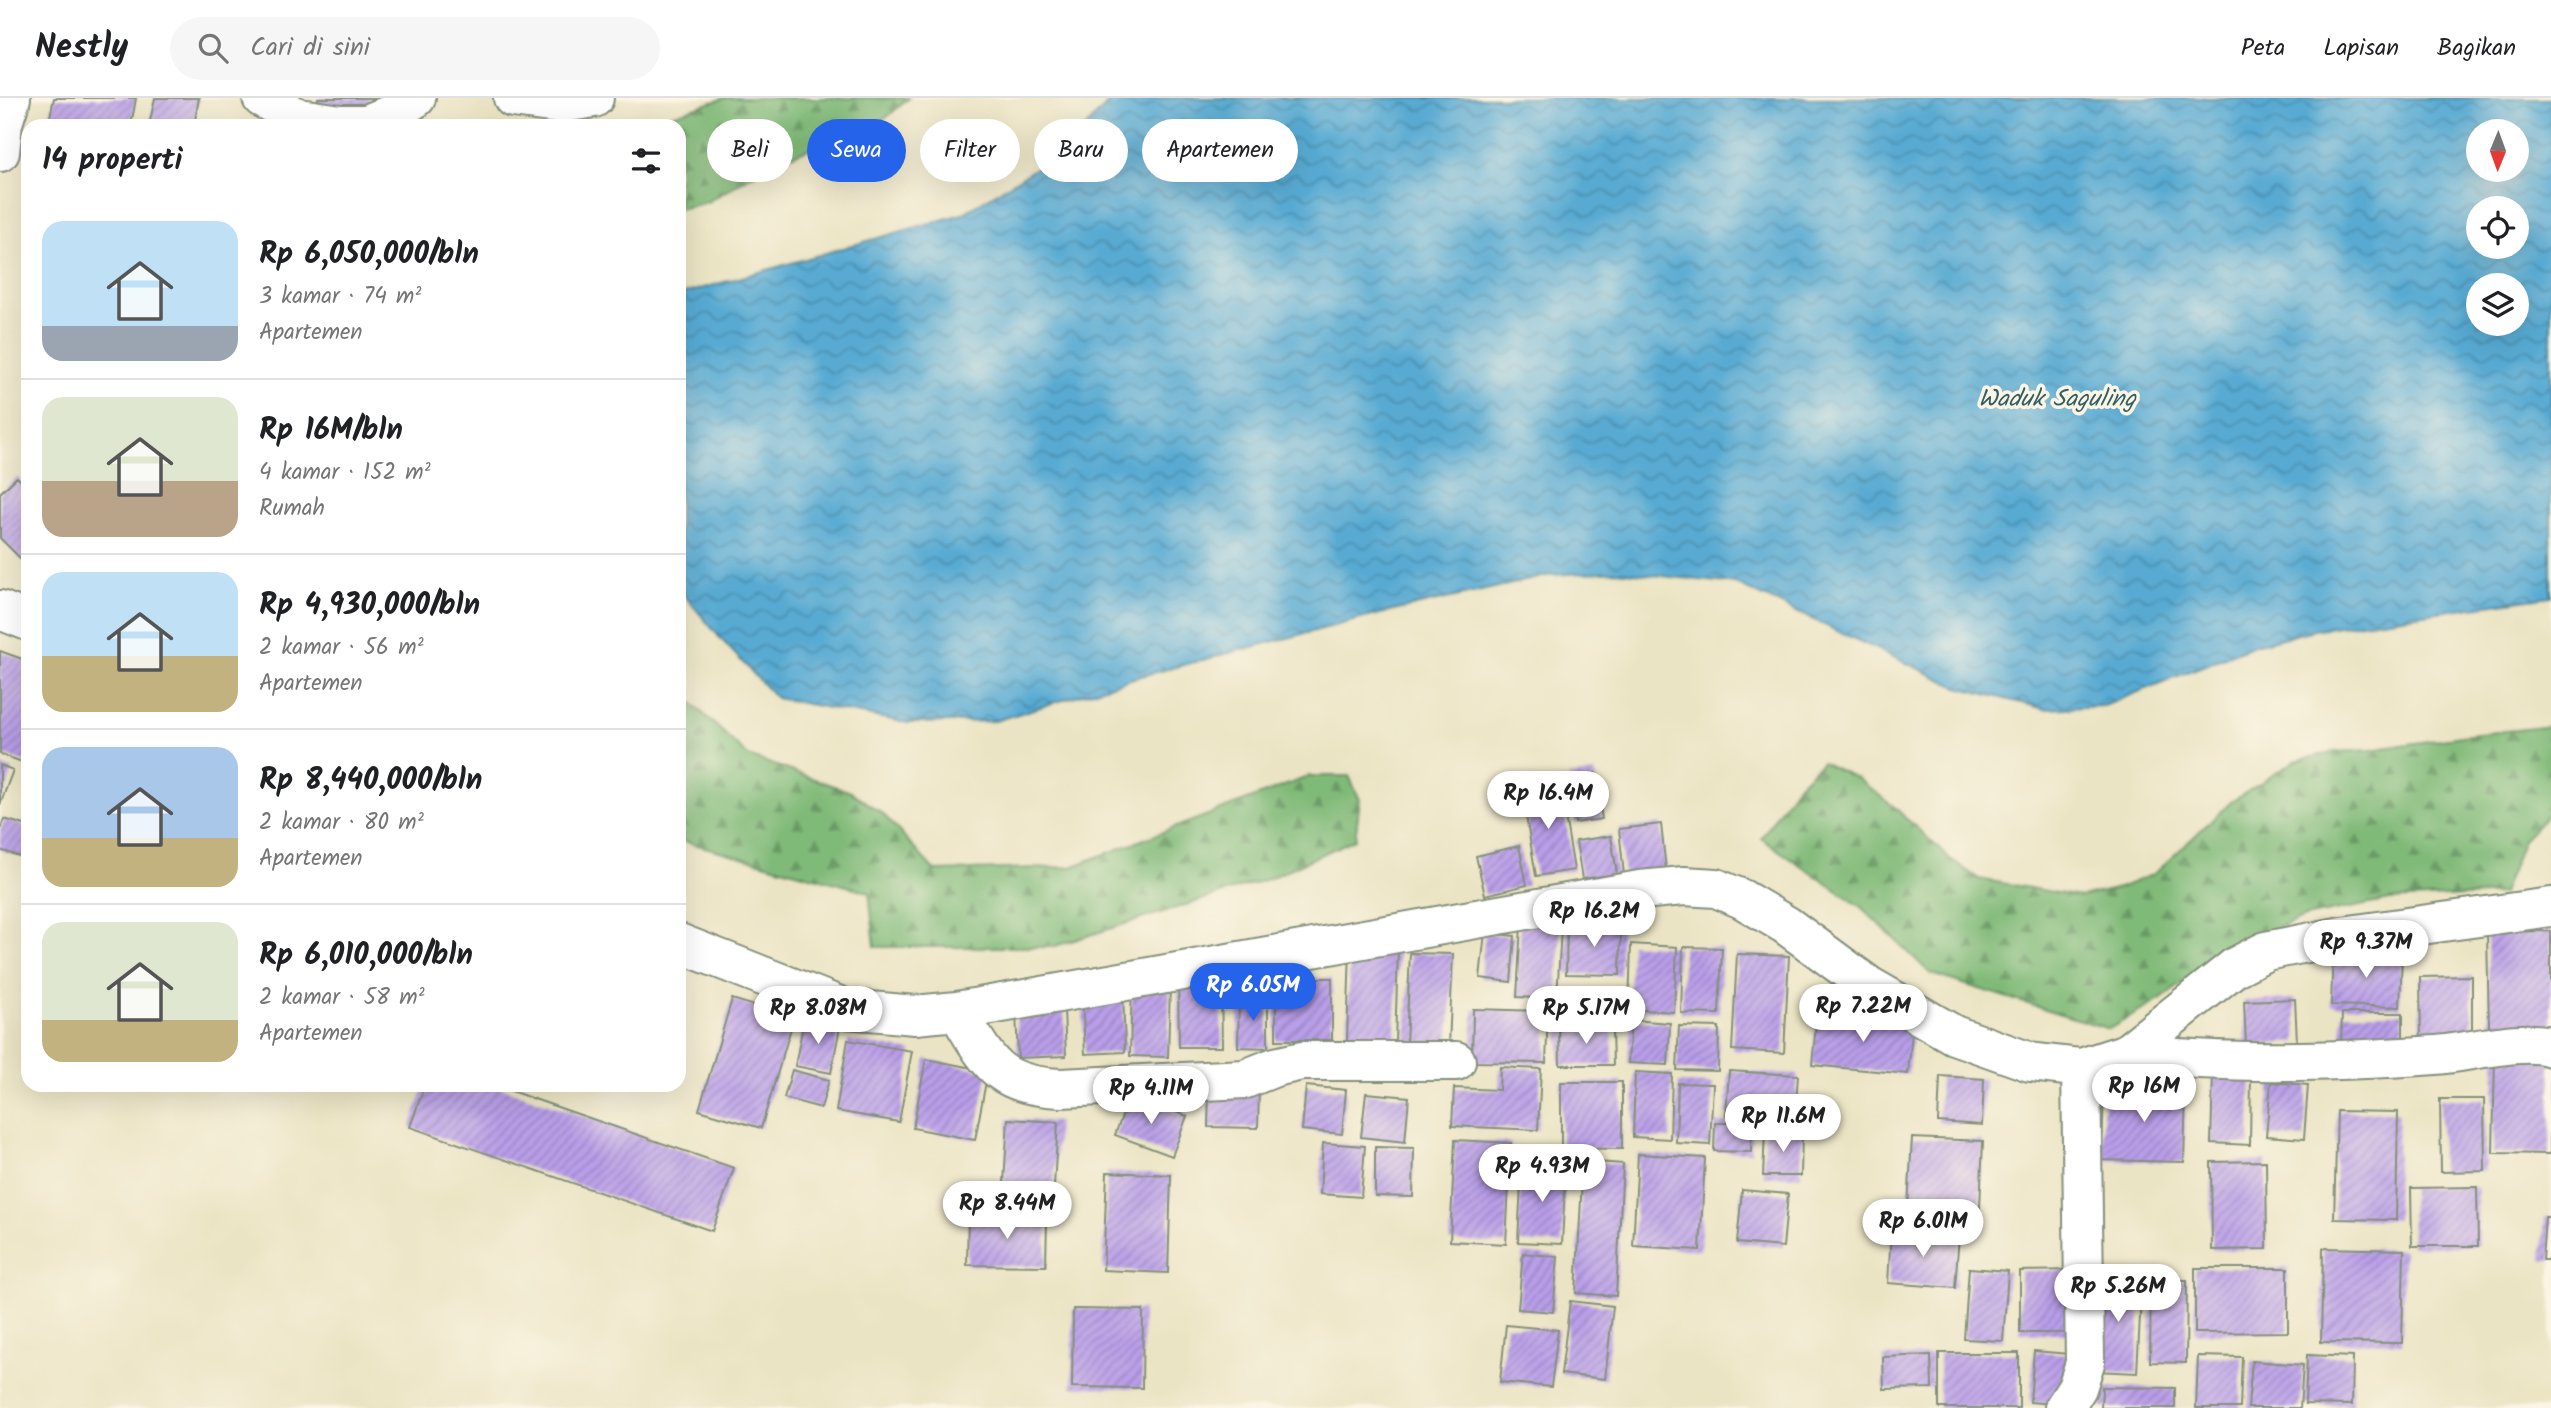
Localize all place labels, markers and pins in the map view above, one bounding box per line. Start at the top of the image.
pin: Rp 16.4M [1476,772,1620,831]
pin: Rp 16.2M [1522,890,1666,949]
pin: Rp 9.37M [2294,920,2438,980]
pin: Rp 6.05M [1181,964,1325,1023]
pin: Rp 7.22M [1791,984,1935,1044]
pin: Rp 8.08M [746,986,890,1046]
pin: Rp 5.17M [1514,986,1658,1046]
pin: Rp 16M [2087,1065,2201,1124]
pin: Rp 4.11M [1079,1066,1223,1126]
pin: Rp 11.6M [1711,1094,1855,1154]
pin: Rp 4.93M [1470,1144,1614,1204]
pin: Rp 8.44M [935,1182,1079,1241]
pin: Rp 6.01M [1851,1200,1995,1259]
pin: Rp 5.26M [2046,1264,2190,1324]

